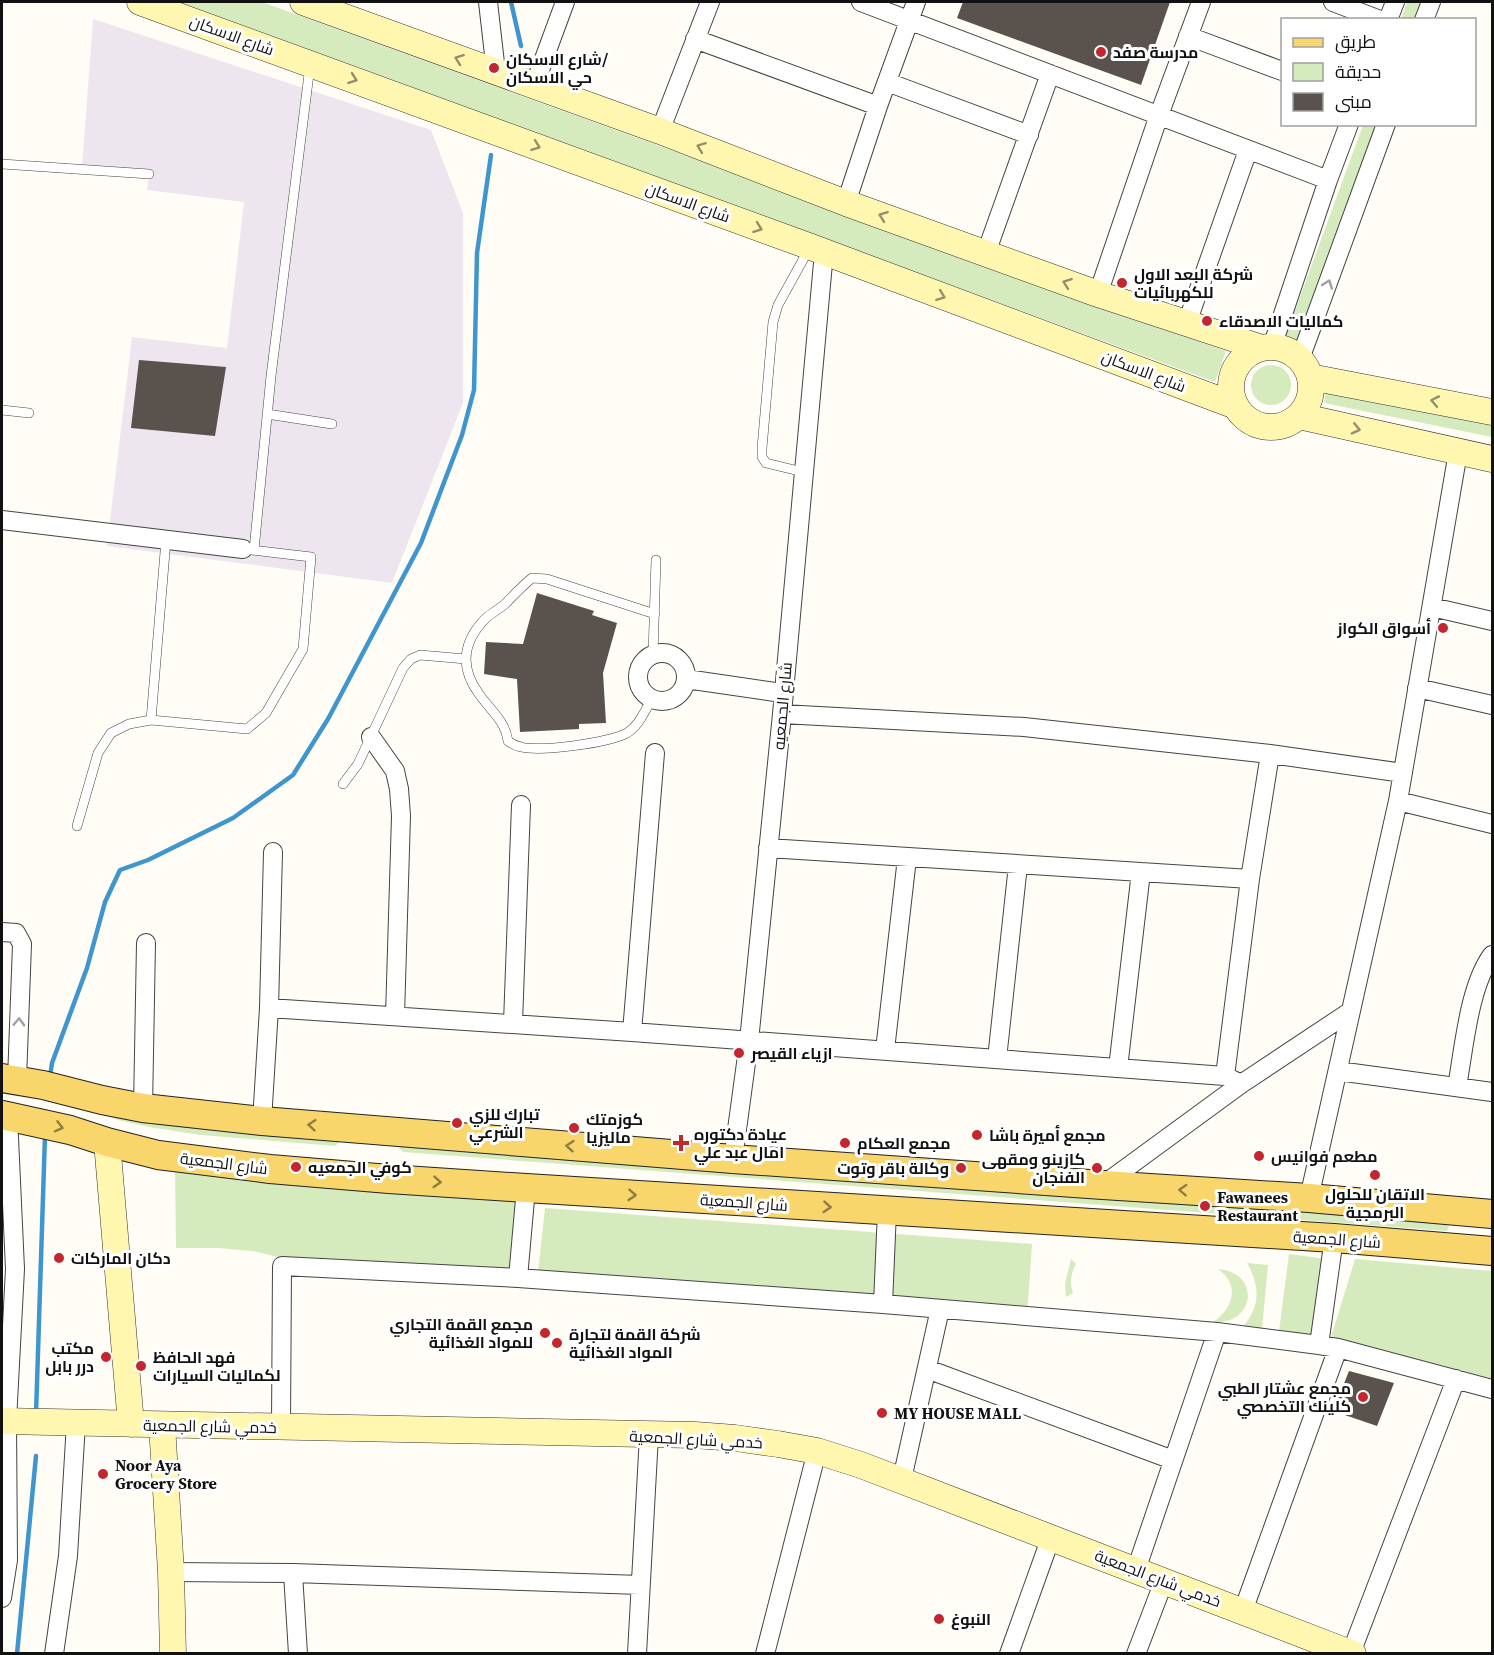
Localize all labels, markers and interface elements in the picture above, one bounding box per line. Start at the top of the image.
street label: شارع الاسكان [186,10,277,61]
legend [1281,18,1476,126]
text: طريق [1335,29,1376,54]
place label: مدرسة صفد [1113,41,1198,63]
marker: مدرسة صفد [1094,45,1108,59]
place label: شارع الاسكان/ حي الاسكان [506,48,609,90]
one-way arrow [454,53,465,66]
text: حديقة [1335,59,1381,84]
marker: شارع الاسكان/ حي الاسكان [487,61,501,75]
one-way arrow [347,72,357,85]
text: مبنى [1335,89,1372,114]
one-way arrow [530,139,541,152]
one-way arrow [696,142,707,154]
street label: شارع الاسكان [642,177,733,228]
one-way arrow [878,211,889,224]
one-way arrow [752,220,763,233]
place label: شركة البعد الاول للكهربائيات [1134,263,1253,303]
marker: شركة البعد الاول للكهربائيات [1115,276,1129,290]
one-way arrow [1062,277,1073,290]
one-way arrow [1320,280,1333,290]
one-way arrow [935,288,946,301]
place label: كماليات الاصدقاء [1219,310,1343,332]
marker: كماليات الاصدقاء [1200,314,1214,328]
street label: شارع الاسكان [1098,345,1189,398]
one-way arrow [1430,395,1440,408]
one-way arrow [1351,422,1361,435]
place label: أسواق الكواز [1336,617,1431,639]
marker: أسواق الكواز [1436,621,1450,635]
street label: شارع الجمعيه [767,661,798,751]
one-way arrow [12,1017,25,1026]
place label: ازياء القيصر [750,1042,833,1064]
marker: ازياء القيصر [732,1046,746,1060]
place label: تبارك للزي الشرعي [469,1103,541,1145]
place label: كوزمتك ماليزيا [586,1108,643,1148]
marker: تبارك للزي الشرعي [450,1116,464,1130]
one-way arrow [308,1119,317,1132]
one-way arrow [53,1120,63,1133]
marker: كوزمتك ماليزيا [567,1121,581,1135]
place label: عيادة دكتوره امال عبد علي [694,1123,787,1165]
place label: مجمع أميرة باشا [989,1124,1106,1146]
marker: مجمع أميرة باشا [970,1128,984,1142]
place label: مجمع العكام [857,1132,951,1155]
marker: عيادة دكتوره امال عبد علي [672,1134,690,1152]
marker: مجمع العكام [838,1136,852,1150]
one-way arrow [565,1140,574,1153]
place label: مطعم فوانيس [1271,1145,1378,1168]
street label: شارع الجمعية [179,1147,269,1180]
place label: كازينو ومقهى الفنجان [982,1148,1085,1188]
marker: مطعم فوانيس [1252,1149,1266,1163]
place label: كوفي الجمعيه [308,1156,412,1180]
place label: وكالة باقر وتوت [837,1157,949,1179]
marker: كوفي الجمعيه [289,1160,303,1174]
marker: وكالة باقر وتوت [954,1161,968,1175]
marker: كازينو ومقهى الفنجان [1090,1161,1104,1175]
marker: الاتقان للحلول البرمجية [1368,1168,1382,1182]
one-way arrow [433,1176,442,1189]
place label: الاتقان للحلول البرمجية [1325,1183,1425,1223]
one-way arrow [1178,1184,1187,1197]
place label: Fawanees Restaurant [1217,1186,1298,1226]
one-way arrow [628,1188,637,1201]
street label: شارع الجمعية [699,1188,789,1217]
marker: Fawanees Restaurant [1198,1199,1212,1213]
one-way arrow [822,1201,831,1214]
street label: شارع الجمعية [1292,1225,1382,1254]
place label: دكان الماركات [71,1247,171,1269]
marker: دكان الماركات [52,1251,66,1265]
place label: مجمع القمة التجاري للمواد الغذائية [390,1313,533,1353]
place label: شركة القمة لتجارة المواد الغذائية [569,1323,701,1363]
marker: مجمع القمة التجاري للمواد الغذائية [538,1326,552,1340]
marker: شركة القمة لتجارة المواد الغذائية [550,1336,564,1350]
place label: مكتب درر بابل [45,1337,94,1377]
place label: فهد الحافظ لكماليات السيارات [153,1346,281,1386]
marker: مكتب درر بابل [99,1350,113,1364]
marker: فهد الحافظ لكماليات السيارات [134,1359,148,1373]
place label: مجمع عشتار الطبي كلينك التخصصي [1218,1377,1351,1419]
marker: مجمع عشتار الطبي كلينك التخصصي [1356,1390,1370,1404]
place label: MY HOUSE MALL [894,1402,1021,1424]
marker: MY HOUSE MALL [875,1406,889,1420]
street label: خدمي شارع الجمعية [143,1414,277,1441]
street label: خدمي شارع الجمعية [629,1425,763,1456]
place label: Noor Aya Grocery Store [115,1454,217,1494]
marker: Noor Aya Grocery Store [96,1467,110,1481]
street label: خدمي شارع الجمعية [1091,1544,1224,1615]
place label: النبوغ [951,1608,991,1630]
marker: النبوغ [932,1612,946,1626]

